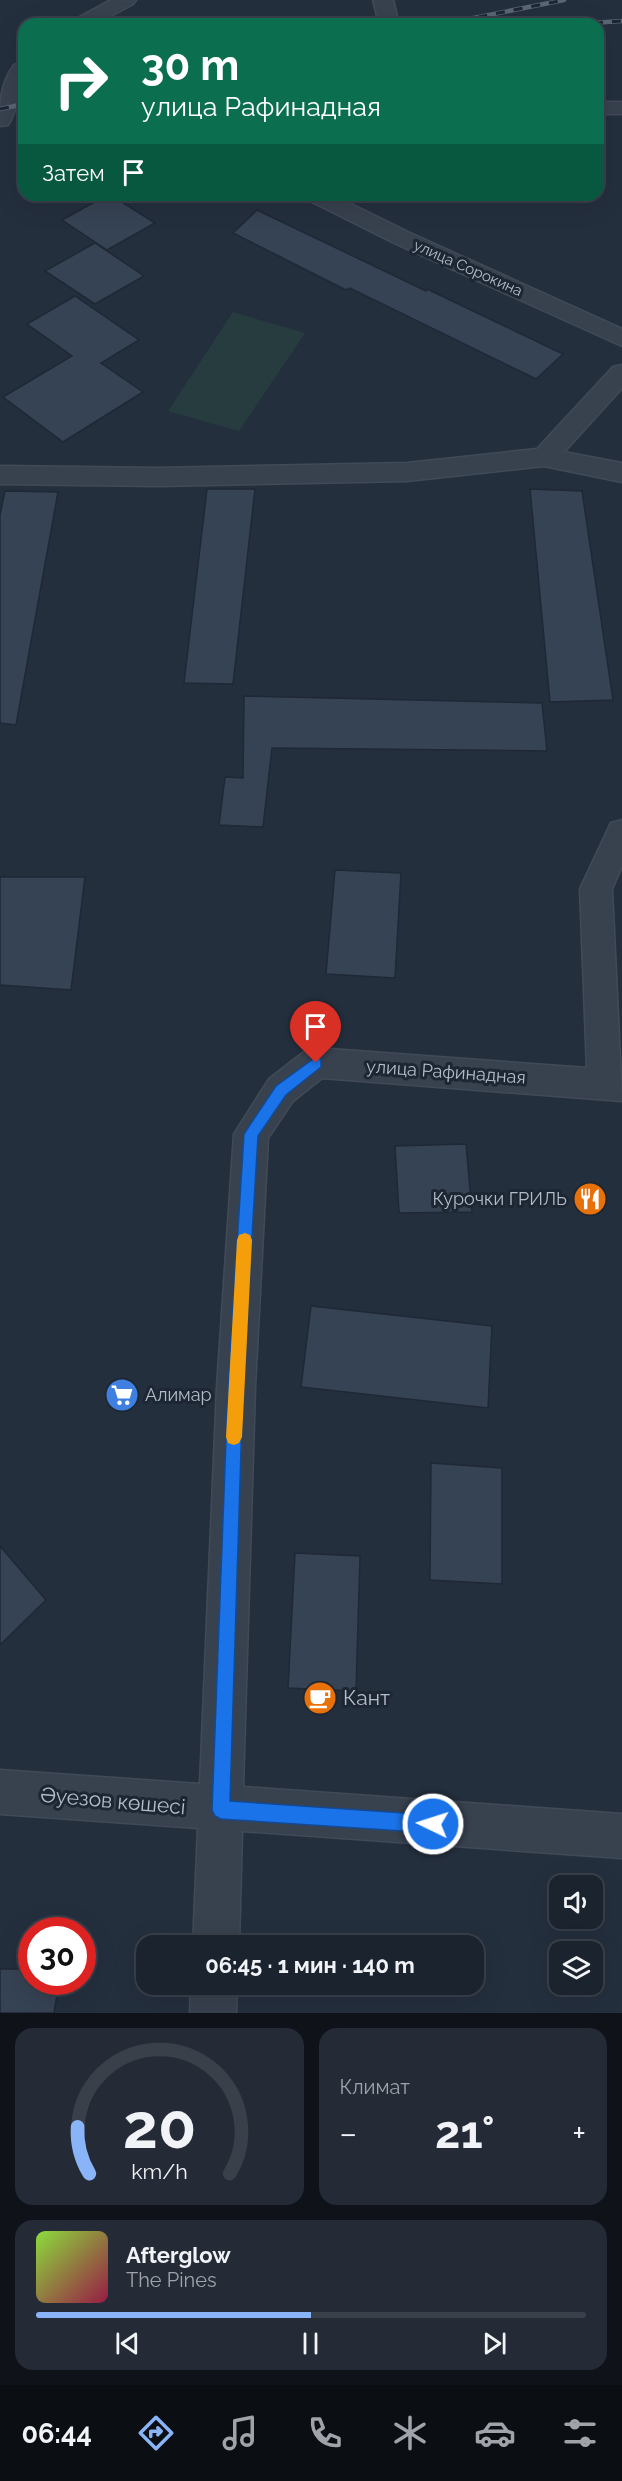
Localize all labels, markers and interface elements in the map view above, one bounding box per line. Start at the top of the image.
text: 30 m [141,41,239,90]
icon: right [42,42,120,120]
text: улица Рафинадная [141,91,381,122]
icon: arrive [117,156,150,189]
text: Затем [42,160,105,186]
street label: улица Сорокина [411,236,525,300]
pin [290,1001,341,1063]
icon: arrive [299,1010,332,1043]
street label: улица Рафинадная [365,1055,527,1088]
restaurant icon: Курочки ГРИЛЬ [572,1181,608,1217]
place label: Курочки ГРИЛЬ [432,1188,567,1209]
supermarket icon: Алимар [104,1377,140,1413]
place label: Алимар [145,1384,212,1405]
cafe icon: Кант [302,1680,338,1716]
place label: Кант [343,1685,390,1710]
street label: Әуезов көшесі [39,1782,187,1819]
position arrow [401,1792,465,1856]
map controls [549,1875,603,1995]
button: sound [549,1875,603,1929]
speed limit sign: 30 [18,1917,96,1995]
button: layers [549,1941,603,1995]
text: 06:45 · 1 мин · 140 m [205,1952,415,1978]
text: Климат [340,2075,410,2099]
text: 20 [122,2089,196,2163]
text: 21° [435,2106,495,2159]
text: − [340,2114,357,2153]
text: + [572,2114,586,2153]
text: km/h [131,2159,188,2184]
text: Afterglow [126,2242,231,2268]
text: The Pines [126,2268,217,2292]
icon: previous [111,2327,144,2360]
icon: pause [294,2327,327,2360]
icon: next [478,2327,511,2360]
icon: directions [135,2412,177,2454]
icon: music [219,2412,261,2454]
icon: phone [304,2412,346,2454]
icon: climate [389,2412,431,2454]
icon: car [474,2412,516,2454]
icon: filters [559,2412,601,2454]
text: 06:44 [21,2418,92,2449]

